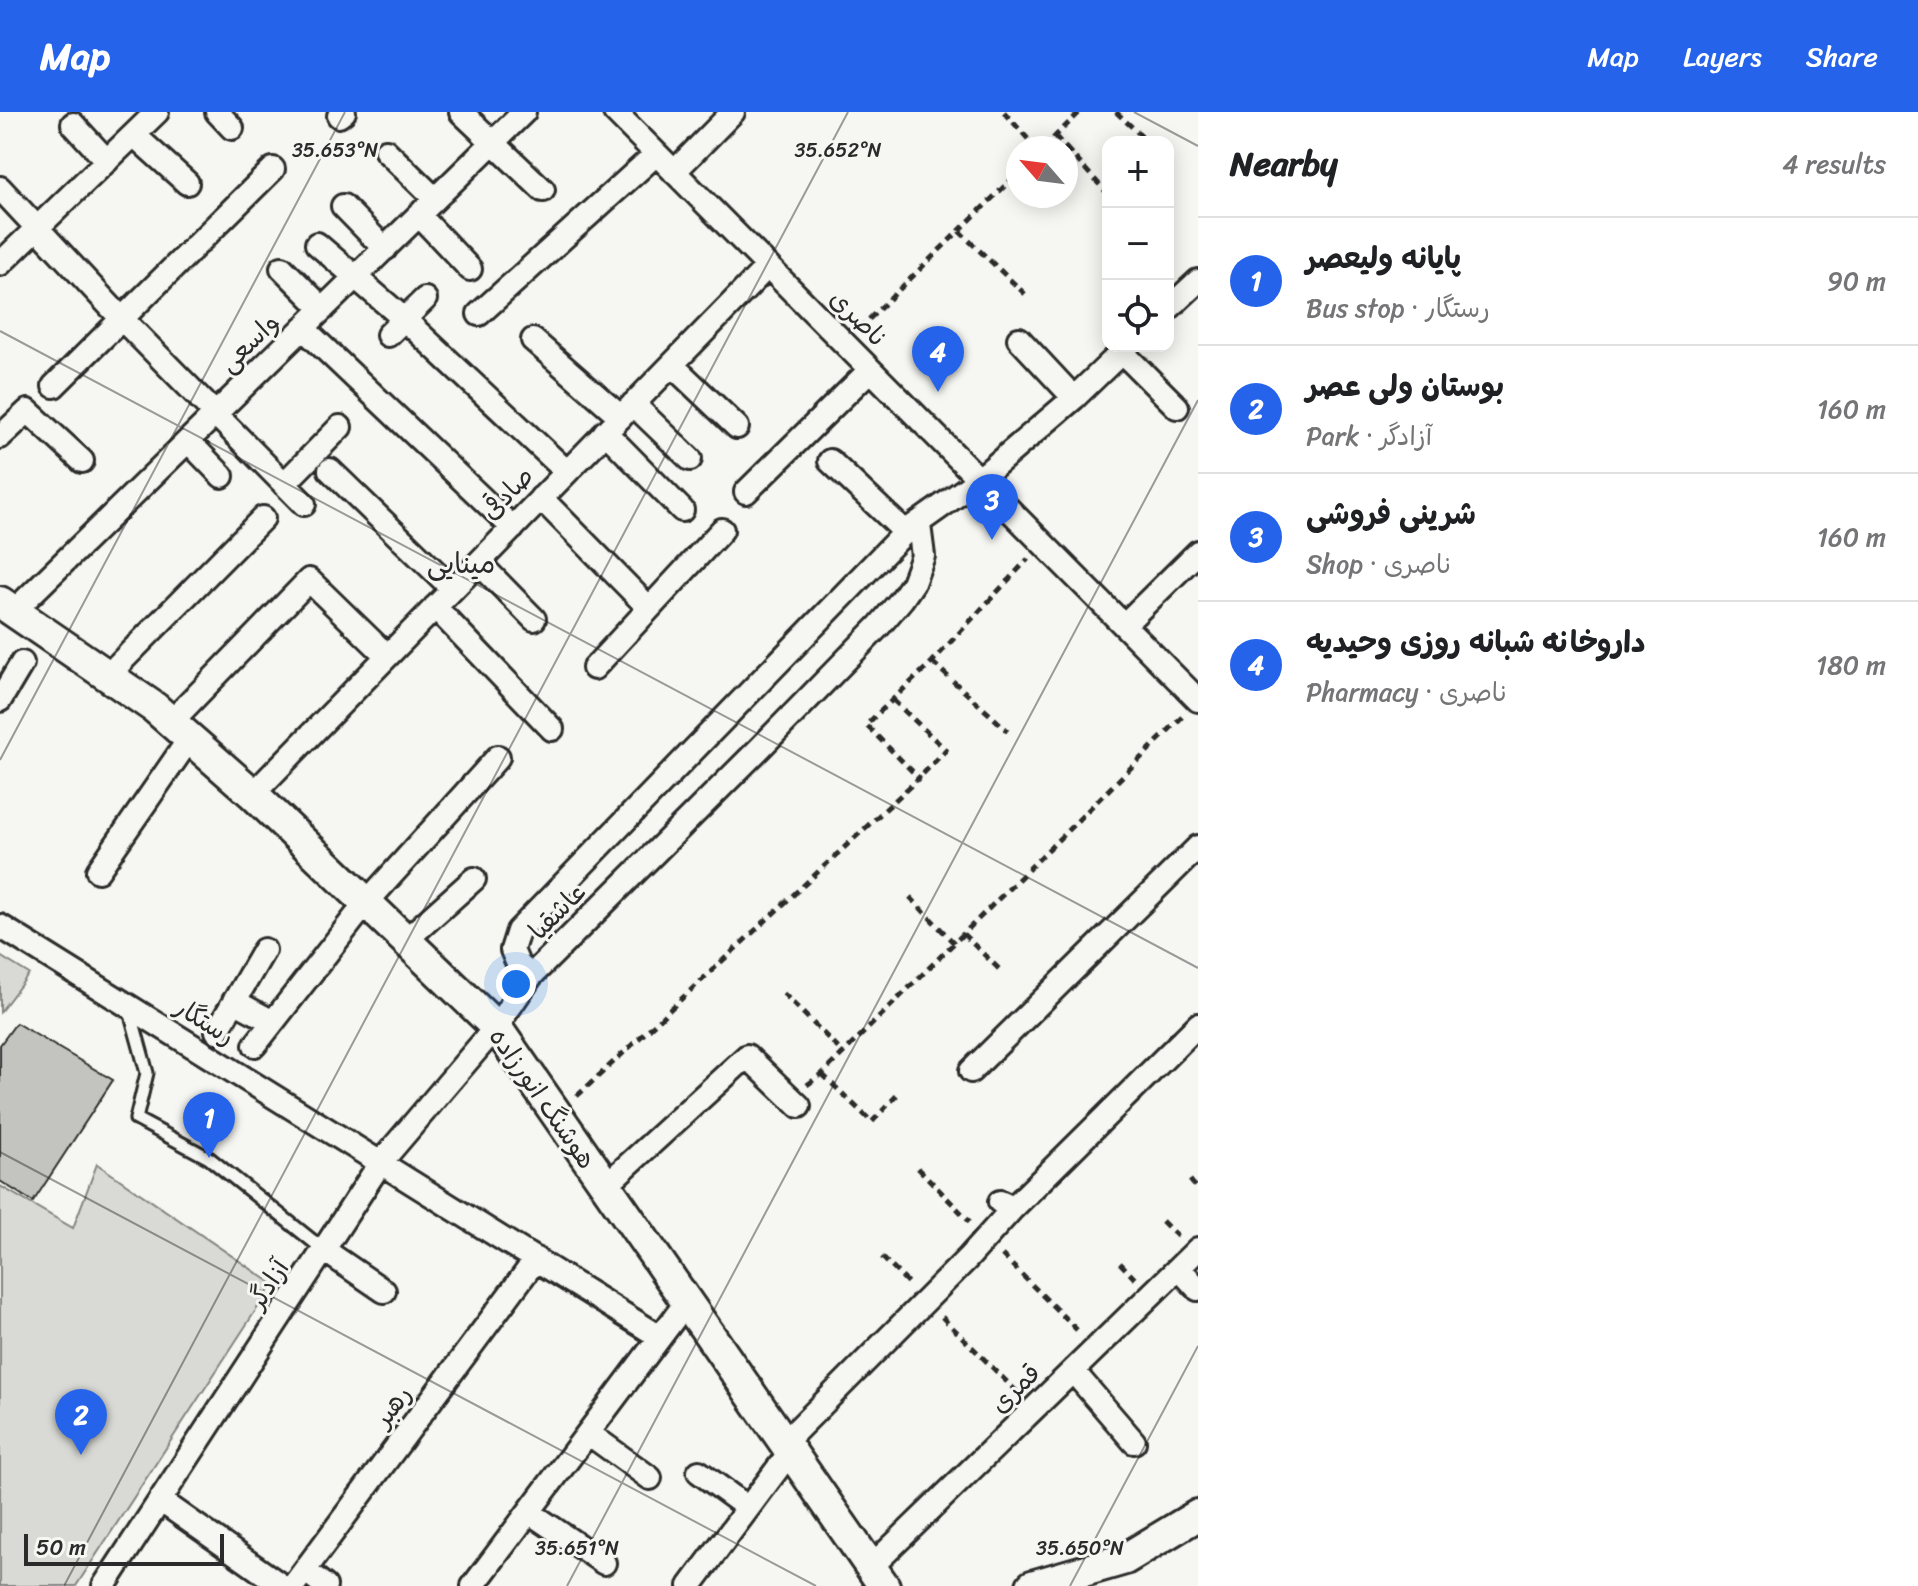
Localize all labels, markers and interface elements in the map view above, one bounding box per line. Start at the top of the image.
text: Map [40,23,110,90]
text: Map [1587,32,1639,81]
text: Layers [1683,32,1762,81]
text: Share [1806,32,1878,81]
text: 35.653°N [292,133,378,168]
text: 35.652°N [795,133,882,168]
text: Nearby [1230,134,1338,194]
north arrow [1006,136,1078,208]
map controls [1102,136,1174,352]
button: + [1102,136,1174,208]
text: 4 results [1782,141,1886,187]
button: − [1102,208,1174,280]
text: پایانه ولیعصر [1306,231,1461,285]
text: 1 [1250,258,1262,304]
text: 90 m [1827,258,1886,304]
street label: ناصری [818,277,900,359]
button: locate [1102,280,1174,352]
text: Bus stop · رستگار [1306,285,1490,331]
street label: واسعی [207,300,291,384]
pin: 4 [912,326,964,392]
text: بوستان ولی عصر [1306,359,1504,413]
text: 2 [1248,386,1264,432]
text: 160 m [1817,386,1886,432]
text: Park · آزادگر [1306,413,1432,459]
street label: صادقی [469,455,545,531]
pin: 3 [966,474,1018,540]
text: شرینی فروشی [1306,487,1476,541]
text: 3 [1249,514,1263,560]
text: 160 m [1817,514,1886,560]
district label: مینایی [427,539,495,588]
text: Shop · ناصری [1306,541,1452,587]
text: داروخانه شبانه روزی وحیدیه [1306,615,1646,669]
text: 4 [1248,642,1264,688]
text: 180 m [1816,642,1886,688]
text: Pharmacy · ناصری [1306,669,1508,715]
street label: عاشقیا [517,871,597,951]
your location [496,964,536,1004]
street label: رستگار [164,984,245,1058]
street label: هوشنگ انورزاده [477,1017,609,1179]
pin: 1 [183,1092,235,1158]
street label: آزادگر [233,1248,302,1320]
street label: قمری [978,1351,1052,1425]
street label: رهبر [359,1374,424,1439]
pin: 2 [55,1389,107,1455]
text: 50 m [36,1528,86,1567]
scale bar [24,1530,224,1566]
text: 35.651°N [535,1531,619,1566]
text: 35.650°N [1036,1531,1124,1566]

